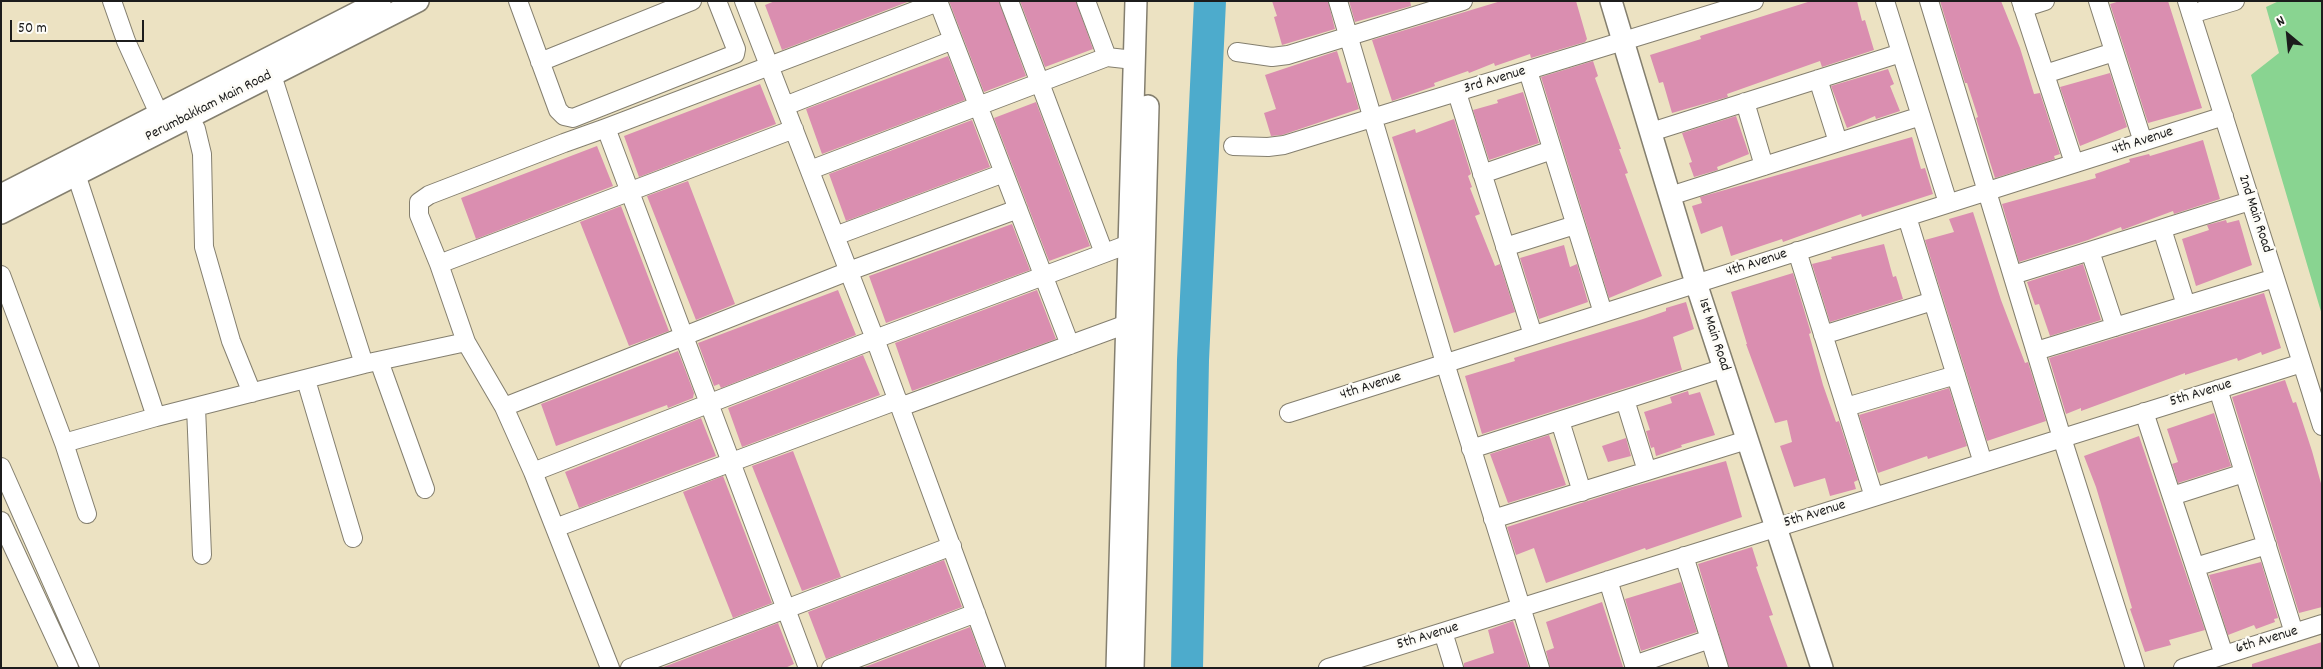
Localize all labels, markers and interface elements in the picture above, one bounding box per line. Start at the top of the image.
scale bar [12,10,146,42]
north arrow [2263,10,2313,60]
text: N [2273,11,2289,32]
text: 50 m [18,18,47,40]
street label: 3rd Avenue [1462,63,1528,99]
street label: Perumbakkam Main Road [143,67,275,147]
street label: 4th Avenue [2110,124,2176,160]
street label: 2nd Main Road [2233,173,2275,255]
street label: 4th Avenue [1724,246,1790,282]
street label: 1st Main Road [1693,296,1733,374]
street label: 4th Avenue [1338,369,1404,405]
street label: 5th Avenue [2168,376,2234,412]
street label: 5th Avenue [1782,497,1848,533]
street label: 5th Avenue [1395,619,1461,655]
street label: 6th Avenue [2234,623,2300,659]

